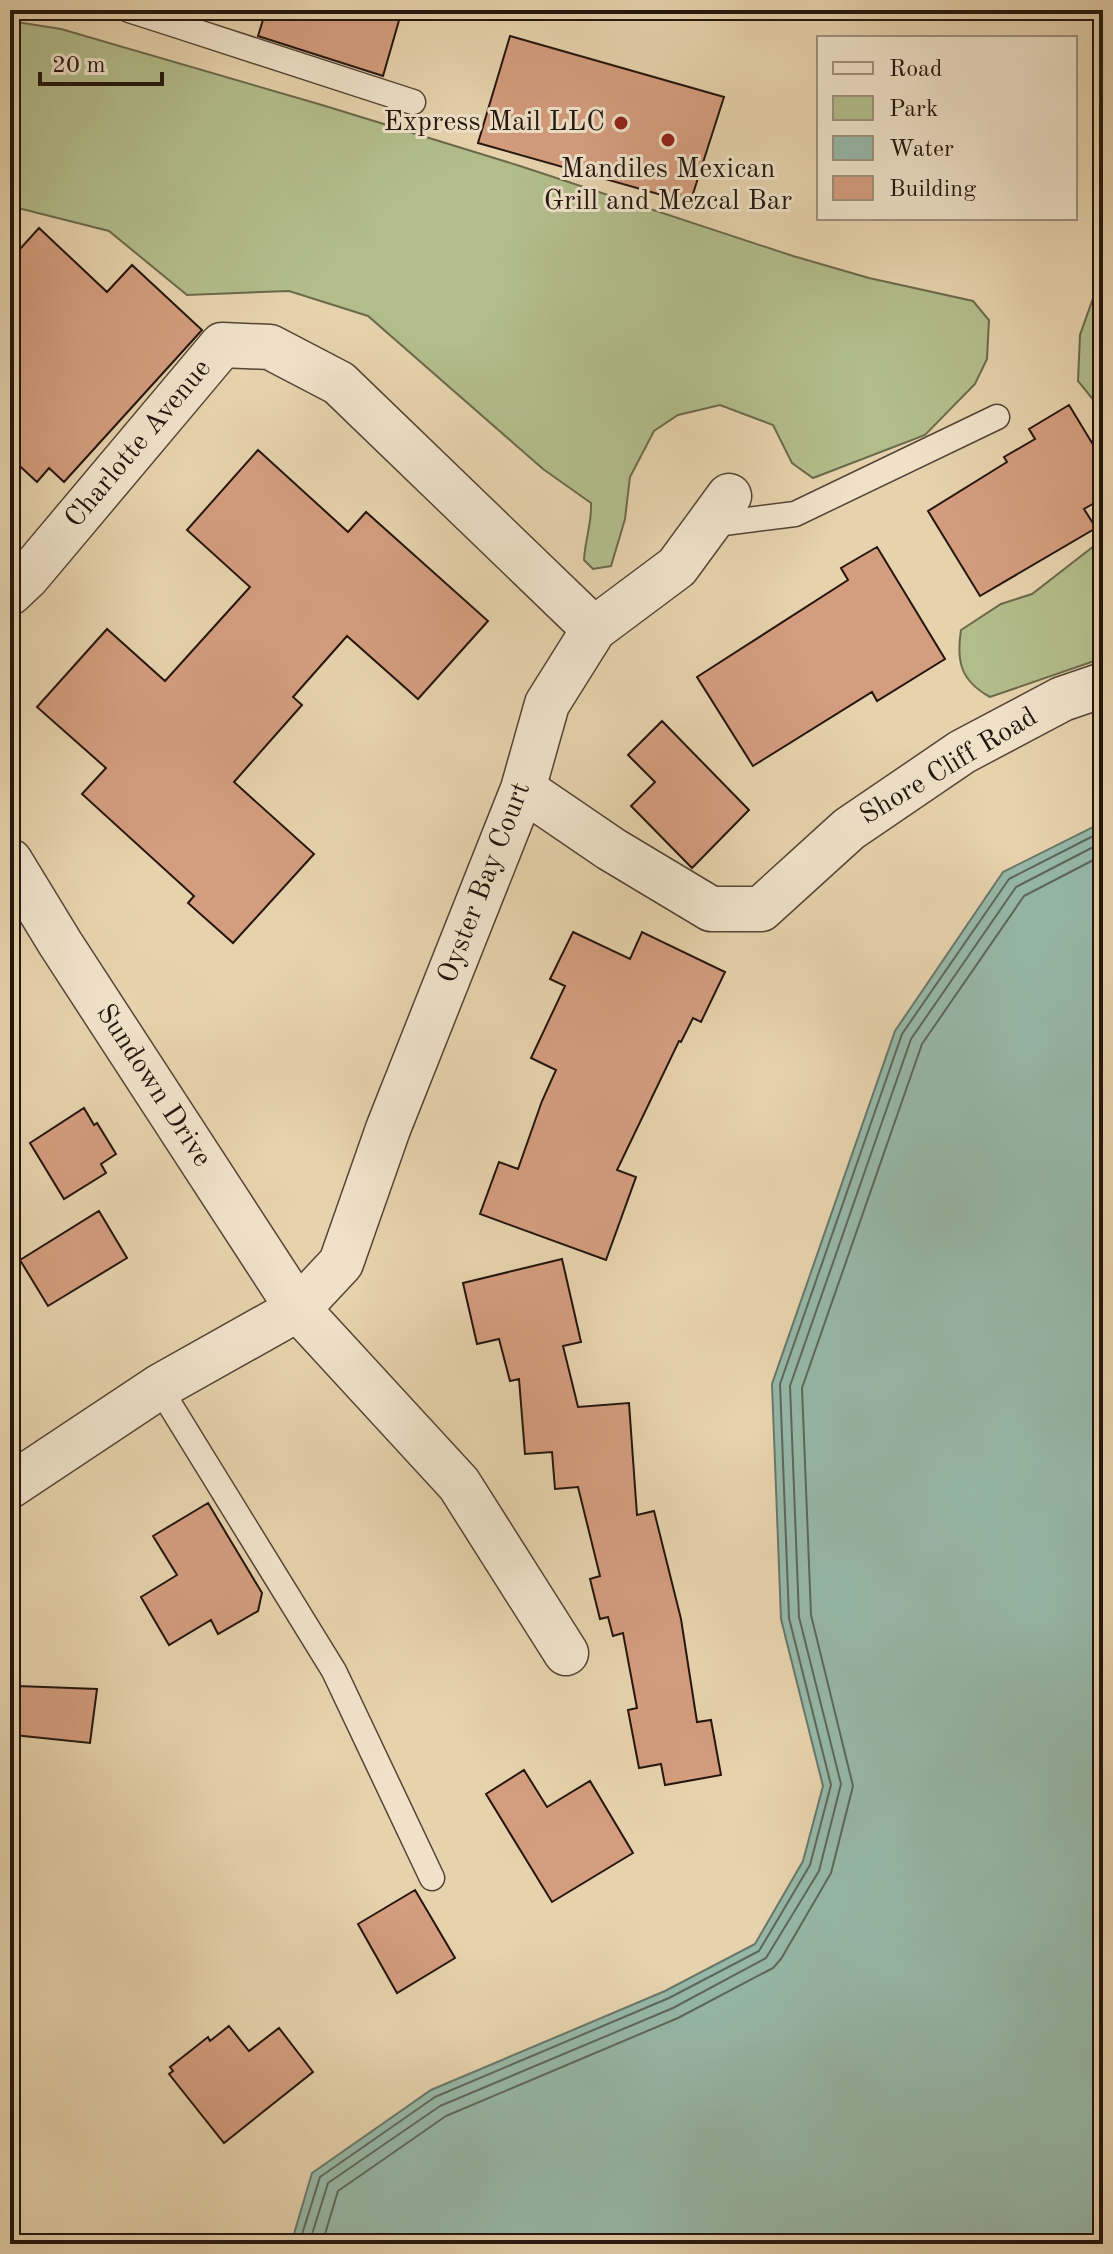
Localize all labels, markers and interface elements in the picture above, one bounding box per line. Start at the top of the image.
scale bar [40,36,162,86]
legend [817,36,1077,220]
text: 20 m [52,54,106,78]
text: Road [889,58,942,82]
text: Park [889,98,938,122]
place label: Express Mail LLC [384,109,605,137]
marker: Express Mail LLC [612,114,630,132]
marker: Mandiles Mexican Grill and Mezcal Bar [659,131,677,149]
text: Water [889,138,954,162]
place label: Mandiles Mexican Grill and Mezcal Bar [544,156,792,216]
text: Building [889,178,976,202]
street label: Charlotte Avenue [61,355,217,533]
street label: Shore Cliff Road [856,703,1042,831]
street label: Oyster Bay Court [434,779,536,987]
street label: Sundown Drive [90,1000,216,1172]

